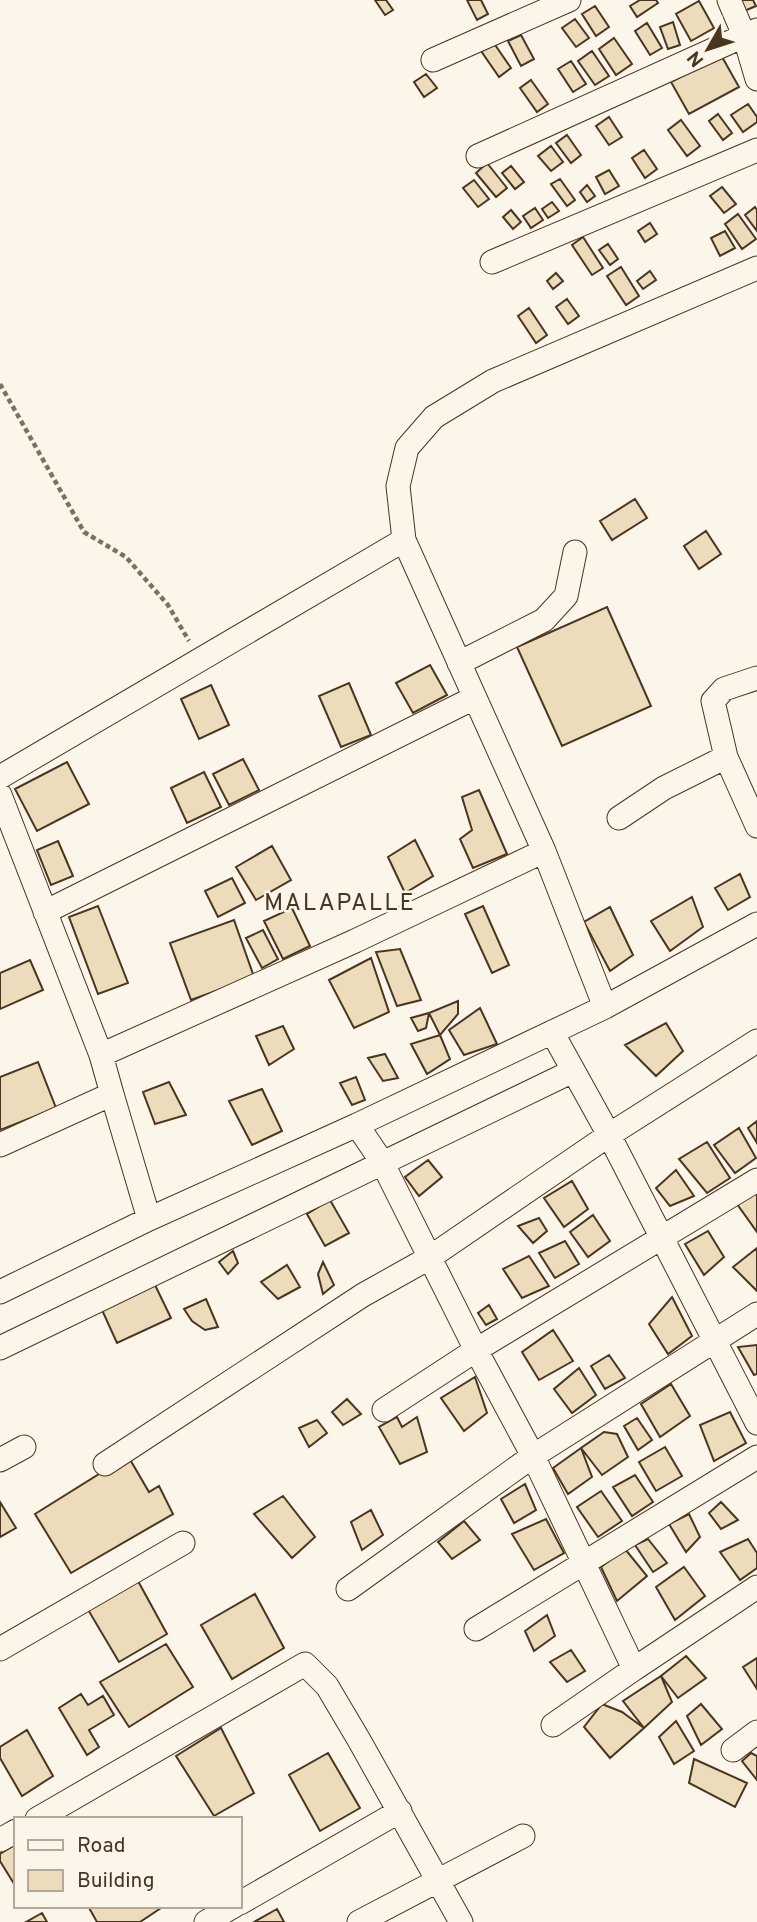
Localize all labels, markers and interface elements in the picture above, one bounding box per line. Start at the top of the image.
north arrow [673,14,743,84]
text: N [683,46,710,71]
district label: MALAPALLE [264,889,416,919]
legend [14,1817,242,1908]
text: Road [77,1833,126,1860]
text: Building [77,1868,155,1895]

